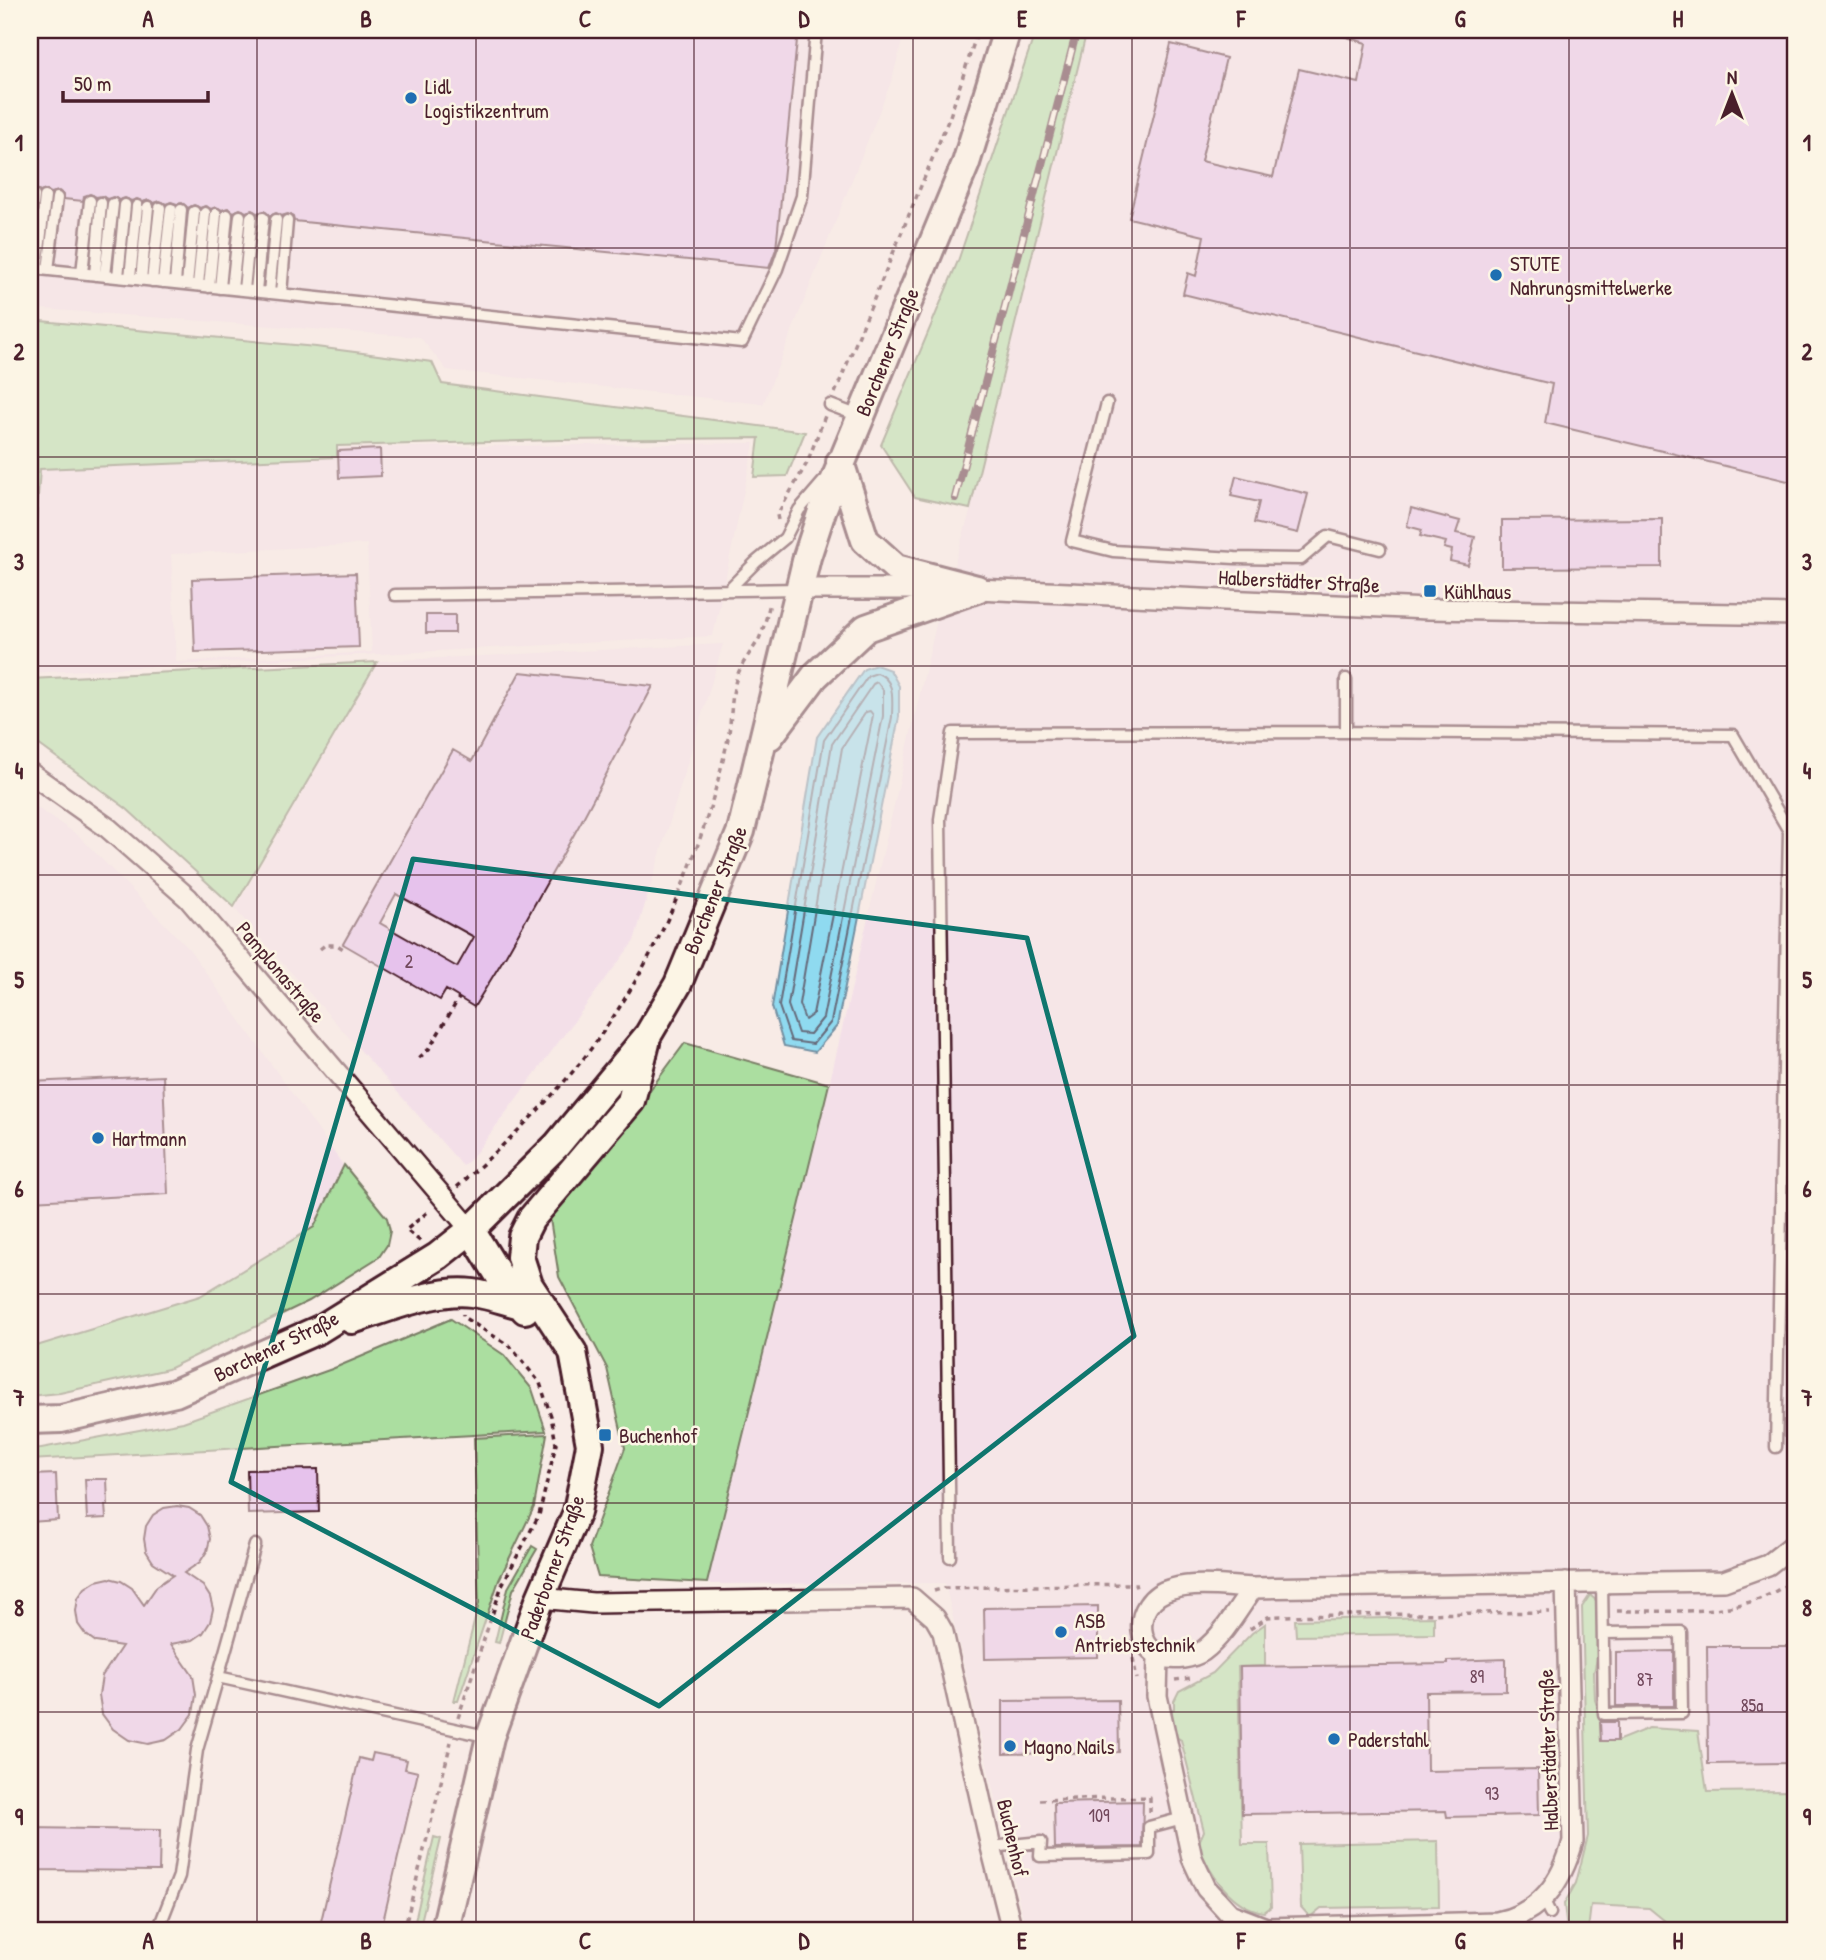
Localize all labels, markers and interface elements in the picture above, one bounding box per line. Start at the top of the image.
text: A [142,3,154,34]
text: B [360,3,372,34]
text: C [579,3,591,34]
text: D [799,3,811,34]
text: E [1017,3,1028,34]
text: F [1236,3,1247,34]
text: G [1454,3,1466,34]
text: H [1673,3,1684,34]
scale bar [63,60,208,104]
north arrow [1696,60,1766,130]
text: N [1727,64,1737,90]
text: 50 m [74,69,111,98]
place label: Lidl Logistikzentrum [425,72,549,125]
marker: Lidl Logistikzentrum [403,90,419,106]
text: 1 [15,127,23,158]
text: 1 [1803,127,1811,158]
place label: STUTE Nahrungsmittelwerke [1510,249,1672,302]
marker: STUTE Nahrungsmittelwerke [1488,267,1504,283]
street label: Borchener Straße [848,284,926,420]
text: 2 [14,336,25,367]
text: 2 [1802,336,1813,367]
text: 3 [14,546,24,577]
text: 3 [1802,546,1812,577]
street label: Halberstädter Straße [1218,562,1380,600]
place label: Kühlhaus [1444,577,1511,606]
marker: Kühlhaus [1422,583,1438,599]
text: 4 [15,755,24,786]
text: 4 [1803,755,1812,786]
street label: Borchener Straße [676,822,754,958]
street label: Pamplonastraße [230,915,332,1029]
house number: 2 [405,949,414,974]
text: 5 [14,964,24,995]
text: 5 [1802,964,1812,995]
place label: Hartmann [112,1124,187,1153]
marker: Hartmann [90,1130,106,1146]
text: 6 [14,1173,24,1204]
text: 6 [1802,1173,1812,1204]
street label: Borchener Straße [209,1303,343,1389]
text: 7 [12,1382,25,1413]
text: 7 [1800,1382,1813,1413]
place label: Buchenhof [619,1421,698,1450]
marker: Buchenhof [597,1427,613,1443]
street label: Paderborner Straße [512,1491,592,1643]
text: 8 [14,1592,24,1623]
text: 8 [1802,1592,1812,1623]
place label: ASB Antriebstechnik [1075,1606,1196,1659]
marker: ASB Antriebstechnik [1053,1624,1069,1640]
house number: 89 [1470,1664,1485,1689]
house number: 87 [1637,1667,1653,1692]
street label: Halberstädter Straße [1531,1669,1565,1831]
house number: 85a [1741,1693,1763,1718]
place label: Paderstahl [1348,1725,1429,1754]
marker: Paderstahl [1326,1731,1342,1747]
place label: Magno Nails [1024,1732,1115,1761]
marker: Magno Nails [1002,1738,1018,1754]
house number: 93 [1485,1781,1499,1806]
street label: Buchenhof [990,1796,1036,1880]
text: 9 [15,1801,24,1832]
text: 9 [1803,1801,1812,1832]
house number: 109 [1088,1803,1110,1828]
text: A [142,1925,154,1956]
text: B [360,1925,372,1956]
text: C [579,1925,591,1956]
text: D [799,1925,811,1956]
text: E [1017,1925,1028,1956]
text: F [1236,1925,1247,1956]
text: G [1454,1925,1466,1956]
text: H [1673,1925,1684,1956]

